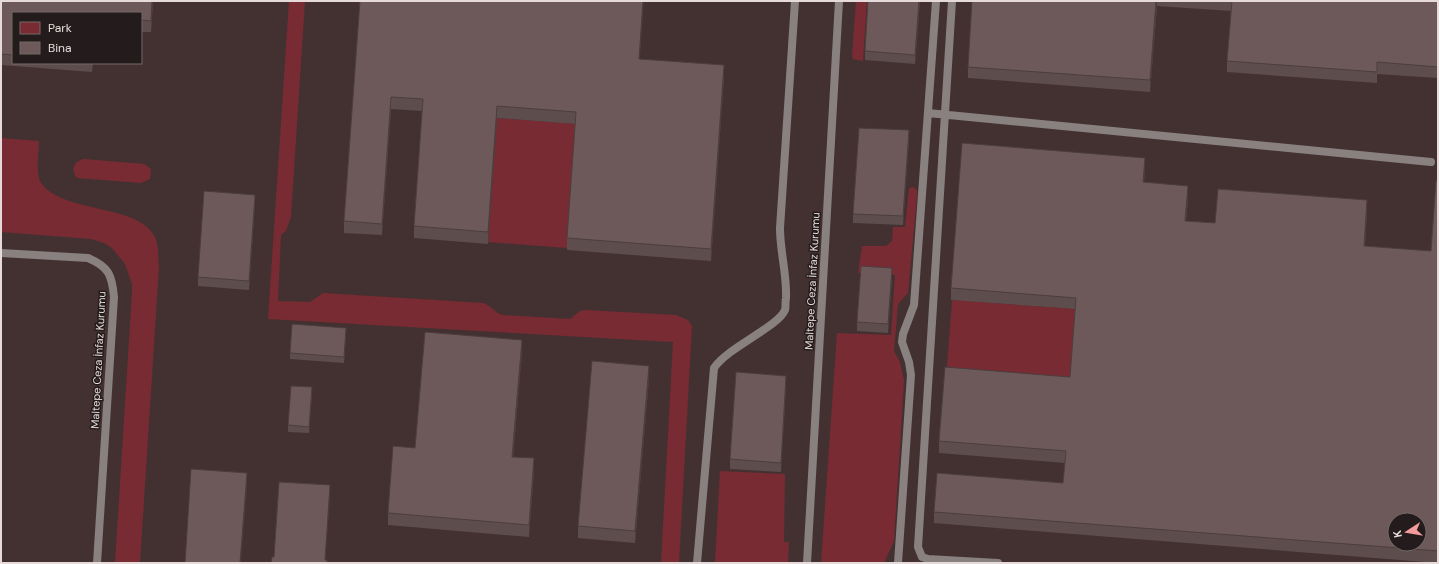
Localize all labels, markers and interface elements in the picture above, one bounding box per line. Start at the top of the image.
legend [12,12,142,64]
text: Park [48,20,72,36]
text: Bina [48,40,72,56]
street label: Maltepe Ceza İnfaz Kurumu [801,212,823,350]
street label: Maltepe Ceza İnfaz Kurumu [87,291,109,429]
north arrow [1387,512,1427,552]
text: K [1390,529,1405,539]

